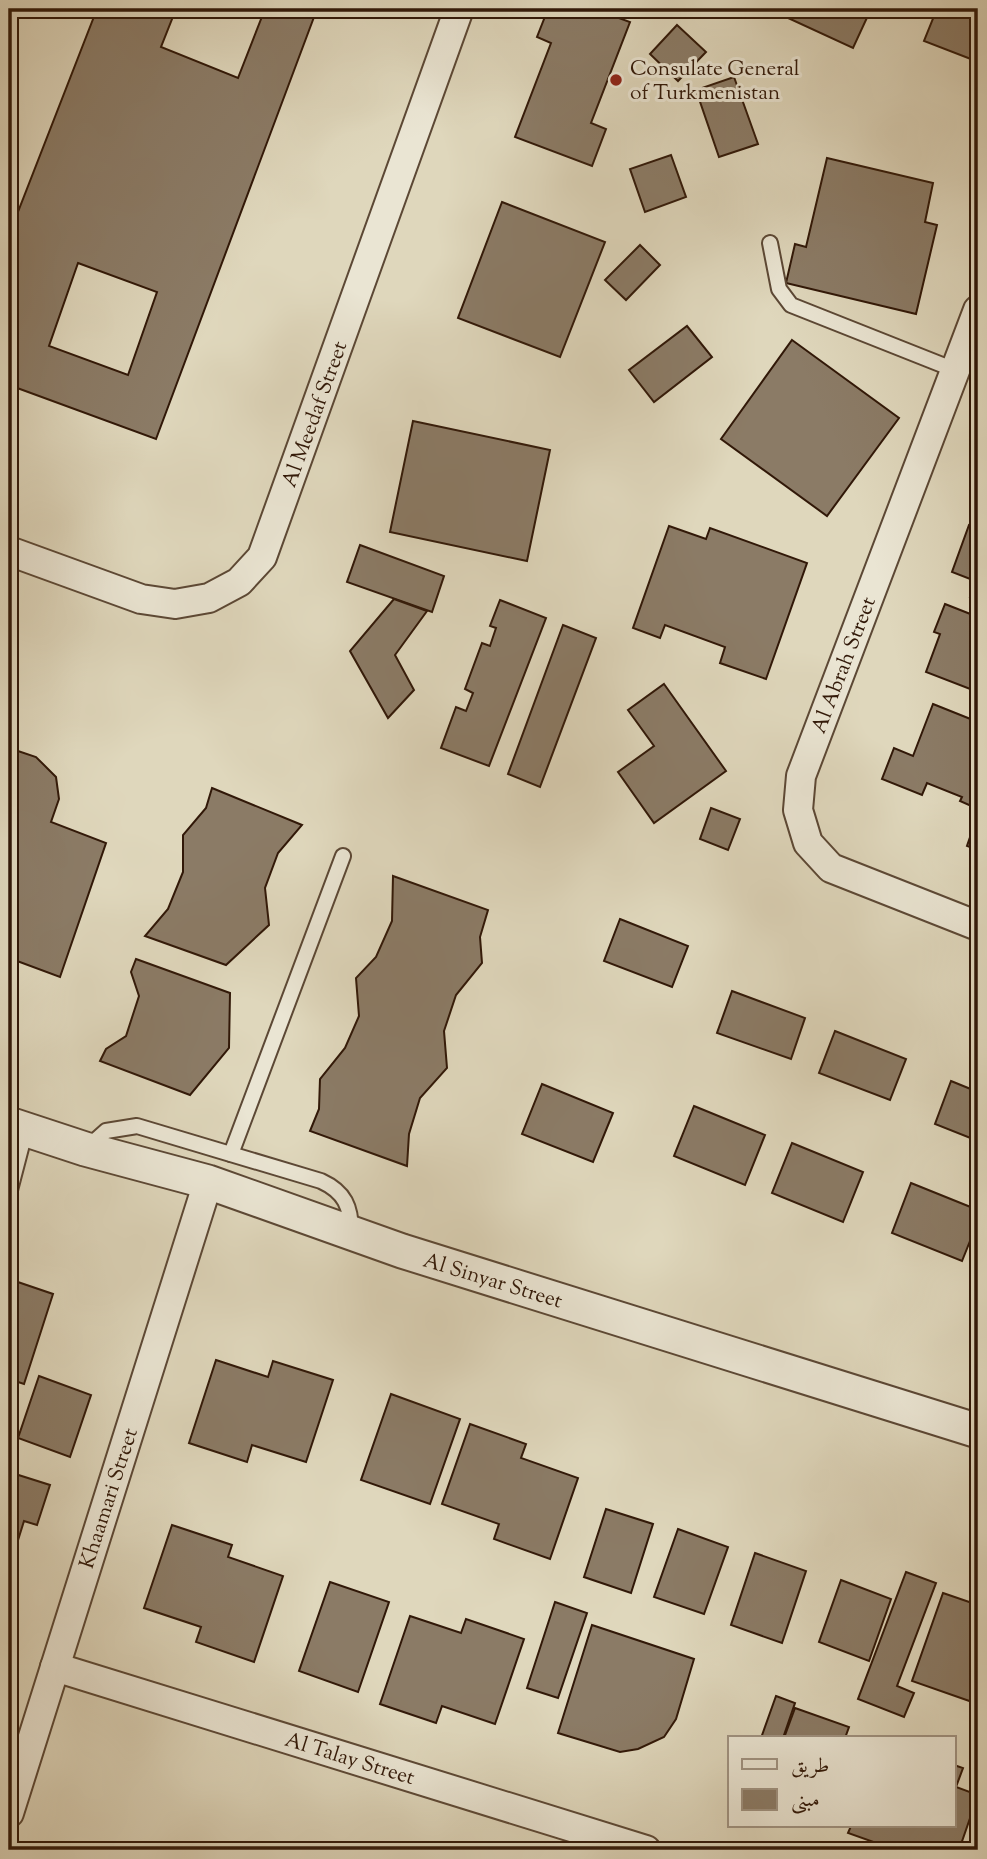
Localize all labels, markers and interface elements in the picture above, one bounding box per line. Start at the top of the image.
place label: Consulate General of Turkmenistan [630,55,800,109]
marker: Consulate General of Turkmenistan [608,72,624,88]
street label: Al Meedaf Street [276,337,356,492]
street label: Al Abrah Street [805,593,885,738]
street label: Al Sinyar Street [419,1247,566,1317]
street label: Khaamari Street [73,1424,147,1573]
street label: Al Talay Street [281,1726,418,1794]
legend [728,1736,956,1828]
text: طريق [791,1752,829,1782]
text: مبنى [791,1786,820,1816]

